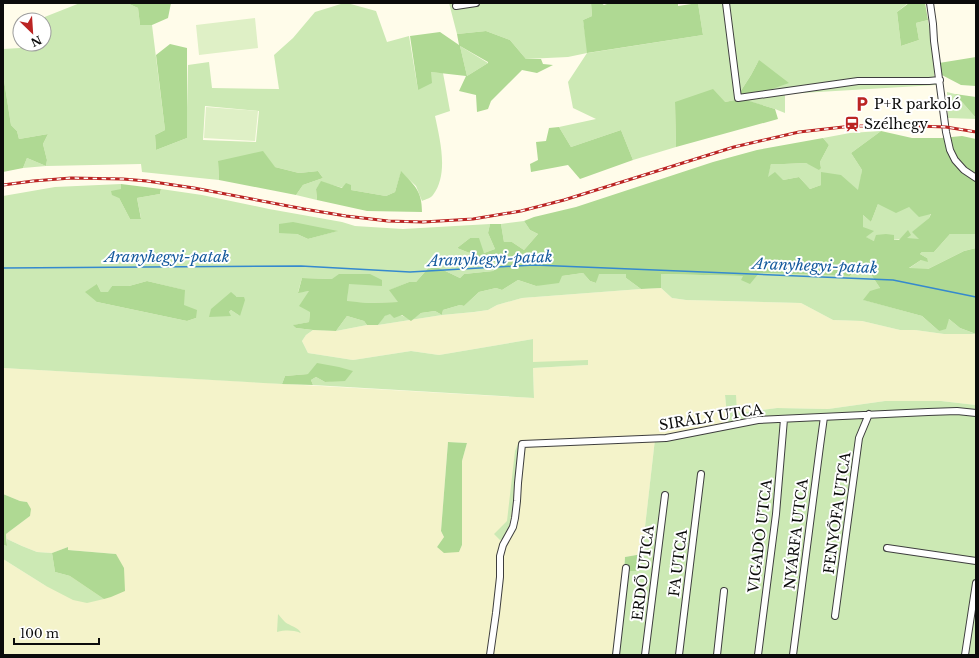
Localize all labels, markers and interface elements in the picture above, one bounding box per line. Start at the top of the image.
north arrow [12,12,52,52]
text: N [28,33,44,50]
parking icon: P+R parkoló [853,95,871,113]
place label: P+R parkoló [874,95,961,113]
station icon: Szélhegy [843,115,861,133]
place label: Szélhegy [864,115,928,133]
water label: Aranyhegyi-patak [102,247,230,266]
water label: Aranyhegyi-patak [425,247,553,270]
water label: Aranyhegyi-patak [750,254,878,277]
street label: SIRÁLY UTCA [658,400,764,434]
street label: FENYŐFA UTCA [820,451,854,575]
street label: NYÁRFA UTCA [780,477,812,591]
street label: VIGADÓ UTCA [744,478,776,595]
street label: ERDŐ UTCA [628,524,658,622]
street label: FA UTCA [665,528,691,598]
scale bar [14,620,99,646]
text: 100 m [20,626,59,641]

